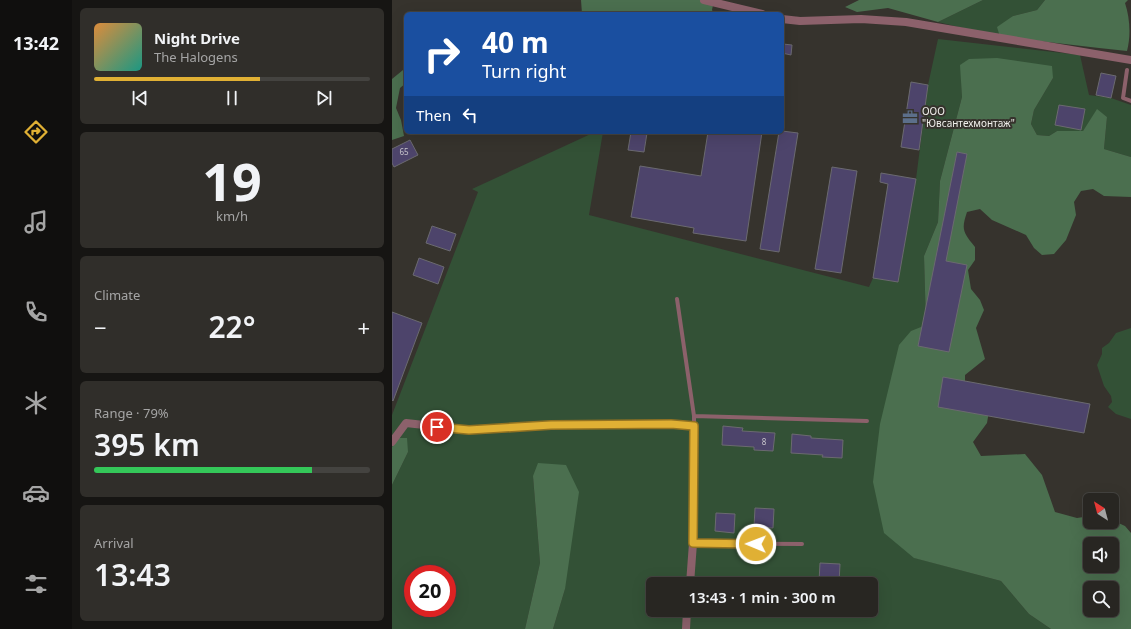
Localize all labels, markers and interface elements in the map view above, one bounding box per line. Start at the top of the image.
text: 40 m [482,23,549,61]
text: Night Drive [154,28,240,48]
icon: right [416,28,468,80]
text: 13:42 [13,31,59,55]
text: The Halogens [154,48,238,66]
text: Turn right [482,59,566,83]
icon: previous [129,87,151,109]
icon: pause [221,87,243,109]
icon: next [313,87,335,109]
icon: left [459,104,481,126]
place label: ООО "Ювсантехмонтаж" [922,104,1015,130]
text: Then [416,105,451,125]
office icon: ООО "Ювсантехмонтаж" [901,108,919,126]
icon: directions [22,118,50,146]
text: 19 [202,145,262,216]
house number: 65 [399,146,409,157]
text: km/h [216,207,248,225]
icon: music [22,208,50,236]
text: Climate [94,286,140,304]
icon: phone [22,298,50,326]
text: 22° [208,306,256,347]
text: − [94,312,107,342]
text: + [357,312,370,342]
icon: climate [22,389,50,417]
text: Range · 79% [94,404,169,422]
pin [420,410,454,444]
icon: arrive [426,416,448,438]
text: 395 km [94,424,200,465]
house number: 8 [762,436,767,447]
icon: car [22,479,50,507]
north arrow [1083,493,1119,529]
map controls [1083,493,1119,617]
position arrow [735,523,777,565]
text: Arrival [94,534,134,552]
button: sound [1083,537,1119,573]
text: 13:43 [94,554,171,595]
speed limit sign: 20 [404,565,456,617]
icon: filters [22,570,50,598]
button: search [1083,581,1119,617]
text: 13:43 · 1 min · 300 m [688,587,836,607]

